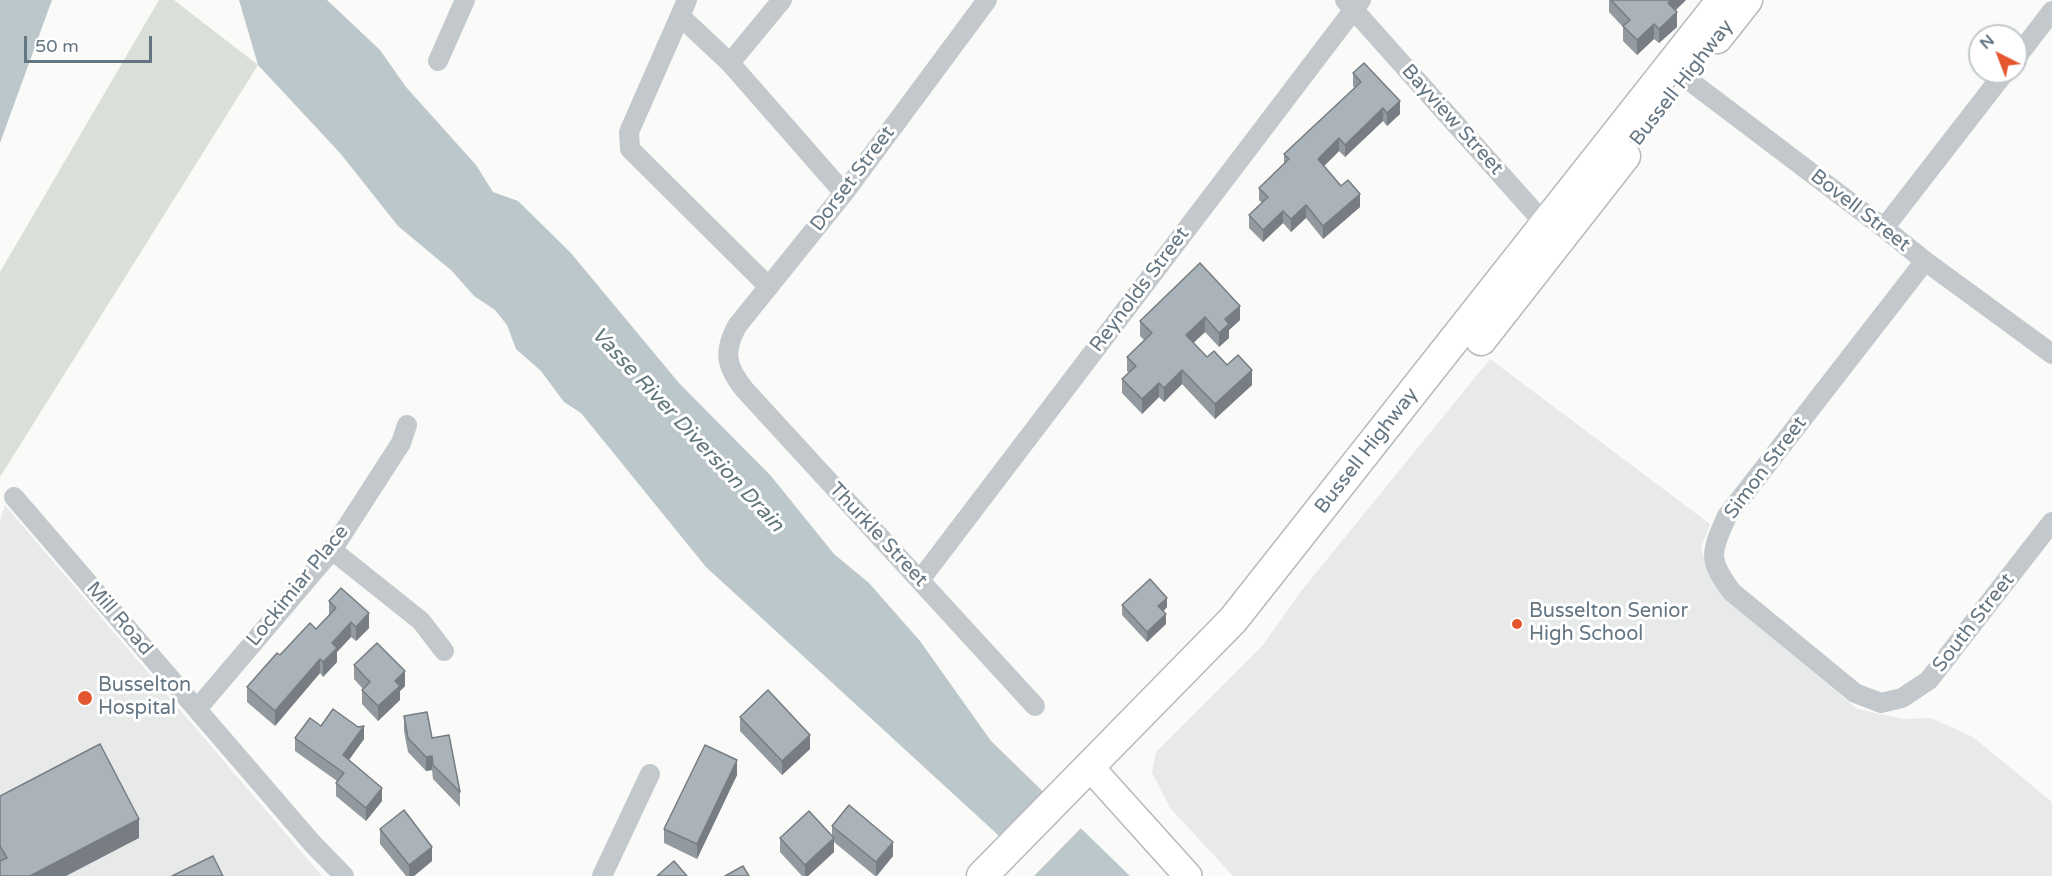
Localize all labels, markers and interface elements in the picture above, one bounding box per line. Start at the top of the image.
street label: Bussell Highway [1625,15,1739,151]
scale bar [27,24,154,62]
north arrow [1968,24,2028,84]
text: N [1976,30,1999,54]
text: 50 m [35,35,79,57]
street label: Bayview Street [1396,60,1508,180]
street label: Dorset Street [806,122,900,236]
street label: Bovell Street [1805,165,1915,257]
street label: Reynolds Street [1085,223,1195,357]
water label: Vasse River Diversion Drain [585,322,789,538]
street label: Bussell Highway [1310,383,1424,519]
street label: Simon Street [1720,412,1812,524]
street label: Thurkle Street [824,478,932,592]
street label: Lockimiar Place [242,521,354,651]
street label: South Street [1928,569,2020,677]
street label: Mill Road [81,577,157,661]
place label: Busselton Senior High School [1529,600,1688,647]
marker: Busselton Senior High School [1510,617,1524,631]
place label: Busselton Hospital [98,674,191,721]
marker: Busselton Hospital [76,689,94,707]

